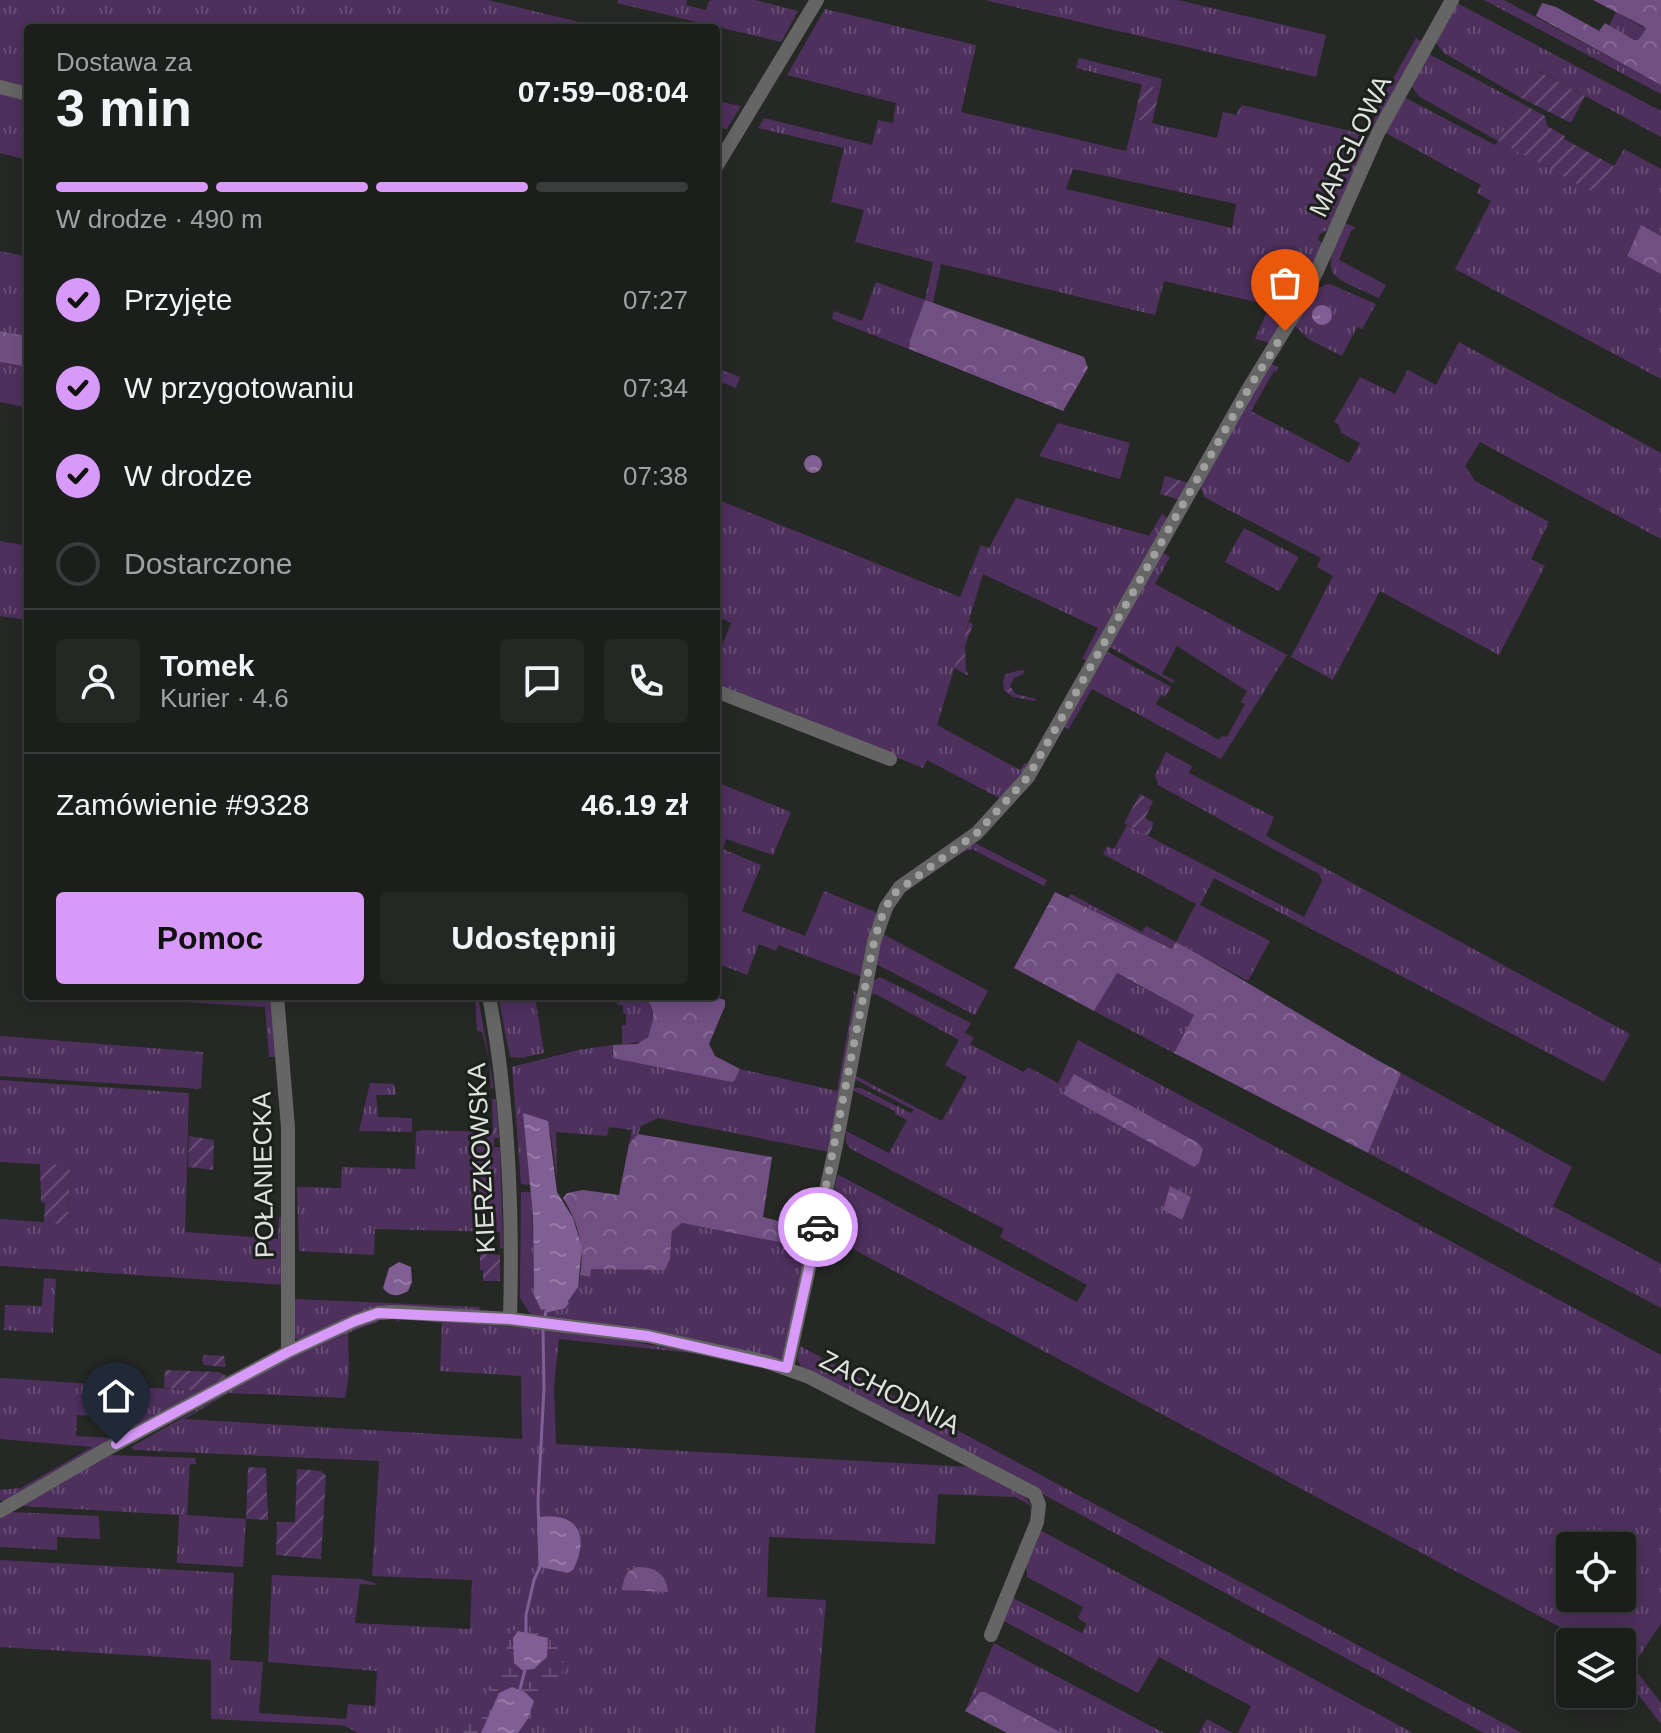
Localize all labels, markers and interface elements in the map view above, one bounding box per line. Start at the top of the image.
text: Dostawa za [56,47,192,77]
street label: MARGLOWA [1303,70,1397,222]
text: 07:59–08:04 [518,75,688,108]
text: 3 min [56,79,192,137]
text: W drodze · 490 m [56,204,263,234]
pin [1251,249,1319,331]
icon: bag [1263,261,1307,305]
icon: check [56,278,100,322]
text: Przyjęte [124,283,232,316]
text: 07:27 [623,285,688,315]
icon: check [56,366,100,410]
text: W przygotowaniu [124,371,354,404]
text: 07:34 [623,373,688,403]
icon: check [56,454,100,498]
text: W drodze [124,459,252,492]
text: 07:38 [623,461,688,491]
text: Dostarczone [124,547,292,580]
button: person [56,639,140,723]
button: chat [500,639,584,723]
button: phone [604,639,688,723]
text: Tomek [160,649,254,682]
text: Kurier · 4.6 [160,683,289,713]
text: Zamówienie #9328 [56,788,310,821]
text: 46.19 zł [581,788,688,821]
button: Pomoc [56,892,364,984]
button: Udostępnij [380,892,688,984]
street label: KIERZKOWSKA [461,1061,501,1254]
street label: POŁANIECKA [247,1091,279,1258]
courier [778,1187,858,1267]
icon: car [796,1205,840,1249]
street label: ZACHODNIA [815,1344,966,1440]
pin [82,1362,150,1444]
icon: home [94,1374,138,1418]
map controls [1556,1532,1636,1708]
button: locate [1556,1532,1636,1612]
button: layers [1556,1628,1636,1708]

